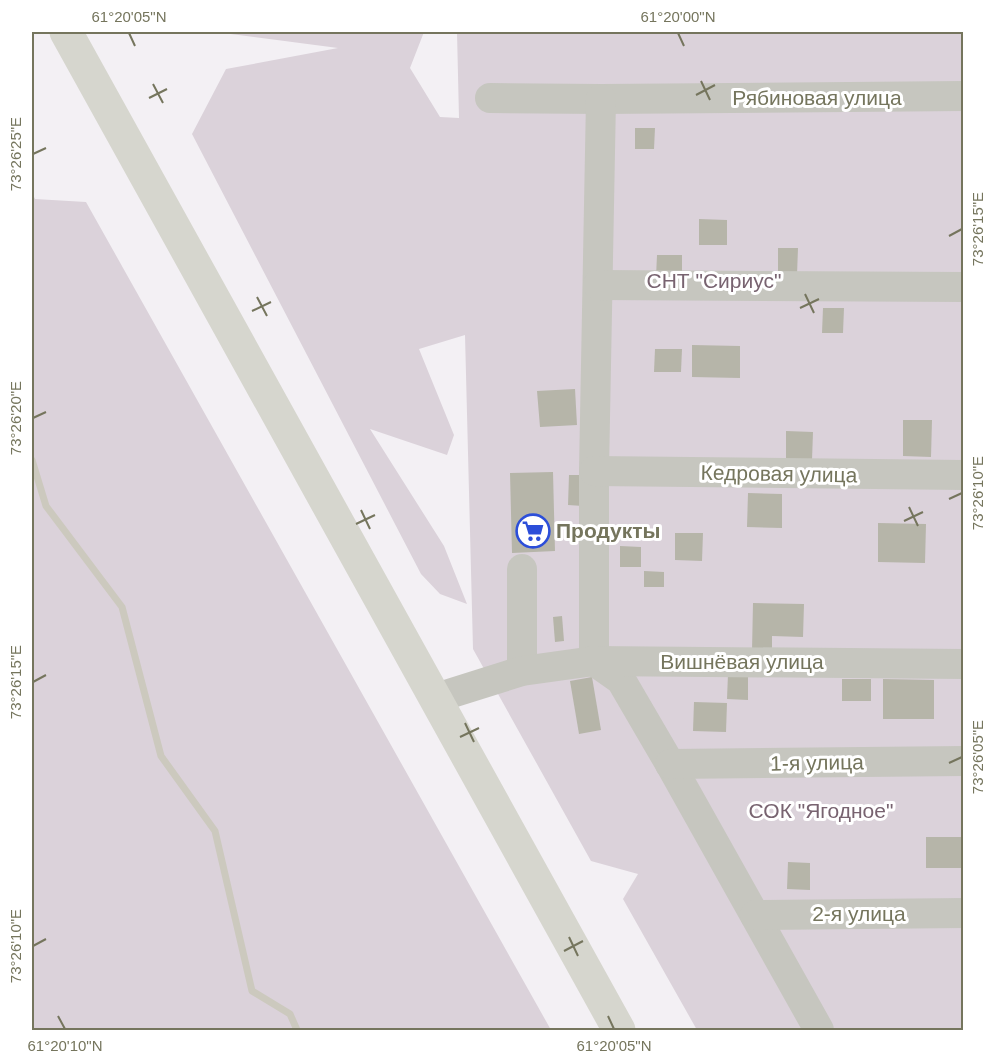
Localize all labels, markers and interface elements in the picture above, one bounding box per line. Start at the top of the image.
text: 61°20'05"N [91,8,167,25]
text: 61°20'00"N [640,8,716,25]
street label: Рябиновая улица [732,86,902,109]
text: 73°26'25"E [7,117,24,191]
text: 73°26'15"E [969,192,986,266]
park label: СНТ "Сириус" [647,269,781,292]
text: 73°26'20"E [7,381,24,455]
text: 73°26'10"E [969,456,986,530]
street label: Кедровая улица [701,461,858,486]
supermarket icon: Продукты [515,513,551,549]
place label: Продукты [556,519,660,542]
text: 73°26'15"E [7,645,24,719]
street label: Вишнёвая улица [660,650,824,673]
text: 73°26'05"E [969,720,986,794]
street label: 1-я улица [770,750,864,775]
park label: СОК "Ягодное" [749,799,893,822]
street label: 2-я улица [812,902,906,925]
text: 73°26'10"E [7,909,24,983]
text: 61°20'10"N [27,1037,103,1054]
text: 61°20'05"N [576,1037,652,1054]

